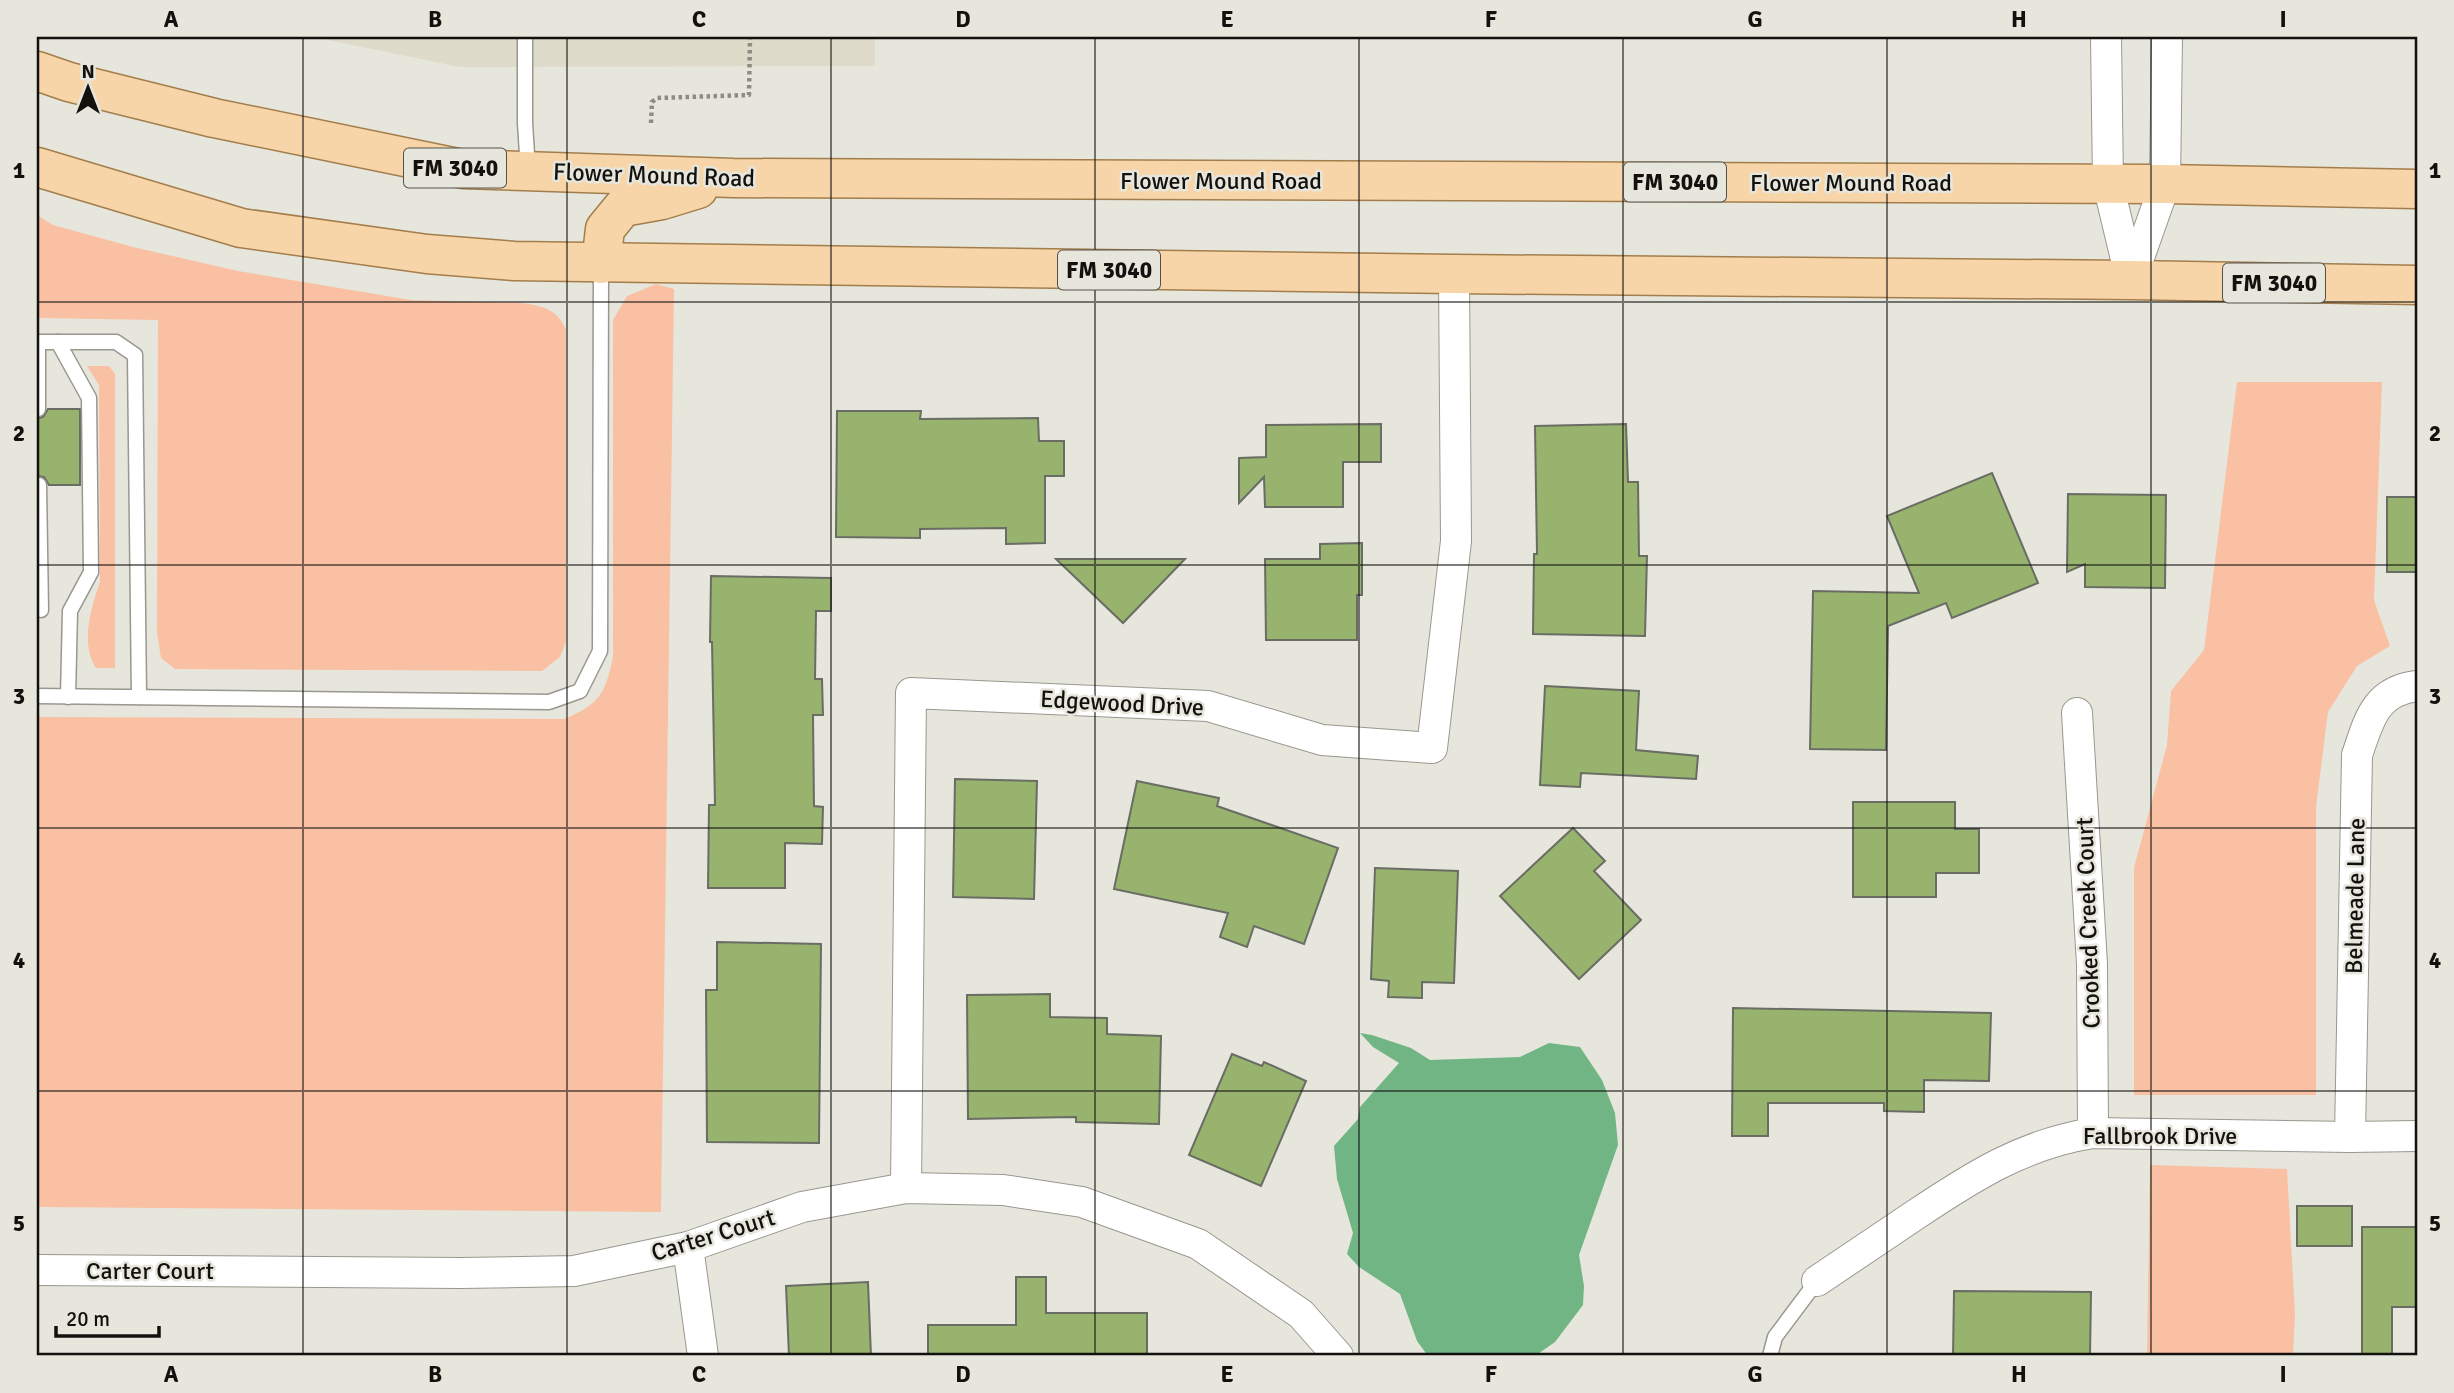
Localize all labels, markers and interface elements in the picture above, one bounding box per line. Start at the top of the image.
text: A [164,5,179,34]
text: B [428,5,442,34]
text: C [692,5,706,34]
text: D [955,5,971,34]
text: E [1220,5,1234,34]
text: F [1485,5,1497,34]
text: G [1747,5,1763,34]
text: H [2011,5,2027,34]
text: I [2279,5,2287,34]
north arrow [52,52,122,122]
text: N [81,60,95,84]
road number: FM 3040 [404,148,506,188]
text: 1 [13,156,25,185]
street label: Flower Mound Road [552,156,756,194]
text: 1 [2429,156,2441,185]
road number: FM 3040 [1624,162,1726,202]
street label: Flower Mound Road [1120,166,1322,196]
street label: Flower Mound Road [1750,168,1952,198]
road number: FM 3040 [1058,250,1160,290]
road number: FM 3040 [2223,264,2325,302]
text: 2 [13,419,25,448]
text: 2 [2429,419,2441,448]
text: 3 [13,682,25,711]
text: 3 [2429,682,2441,711]
street label: Edgewood Drive [1039,684,1205,722]
street label: Crooked Creek Court [2069,817,2107,1029]
street label: Belmeade Lane [2339,818,2371,974]
text: 4 [13,946,25,975]
text: 4 [2429,946,2441,975]
street label: Fallbrook Drive [2083,1121,2237,1151]
street label: Carter Court [648,1202,778,1268]
text: 5 [13,1209,25,1238]
text: 5 [2429,1209,2441,1238]
street label: Carter Court [86,1256,214,1286]
scale bar [56,1295,159,1339]
text: 20 m [66,1306,110,1332]
text: A [164,1360,179,1389]
text: B [428,1360,442,1389]
text: C [692,1360,706,1389]
text: D [955,1360,971,1389]
text: E [1220,1360,1234,1389]
text: F [1485,1360,1497,1389]
text: G [1747,1360,1763,1389]
text: H [2011,1360,2027,1389]
text: I [2279,1360,2287,1389]

